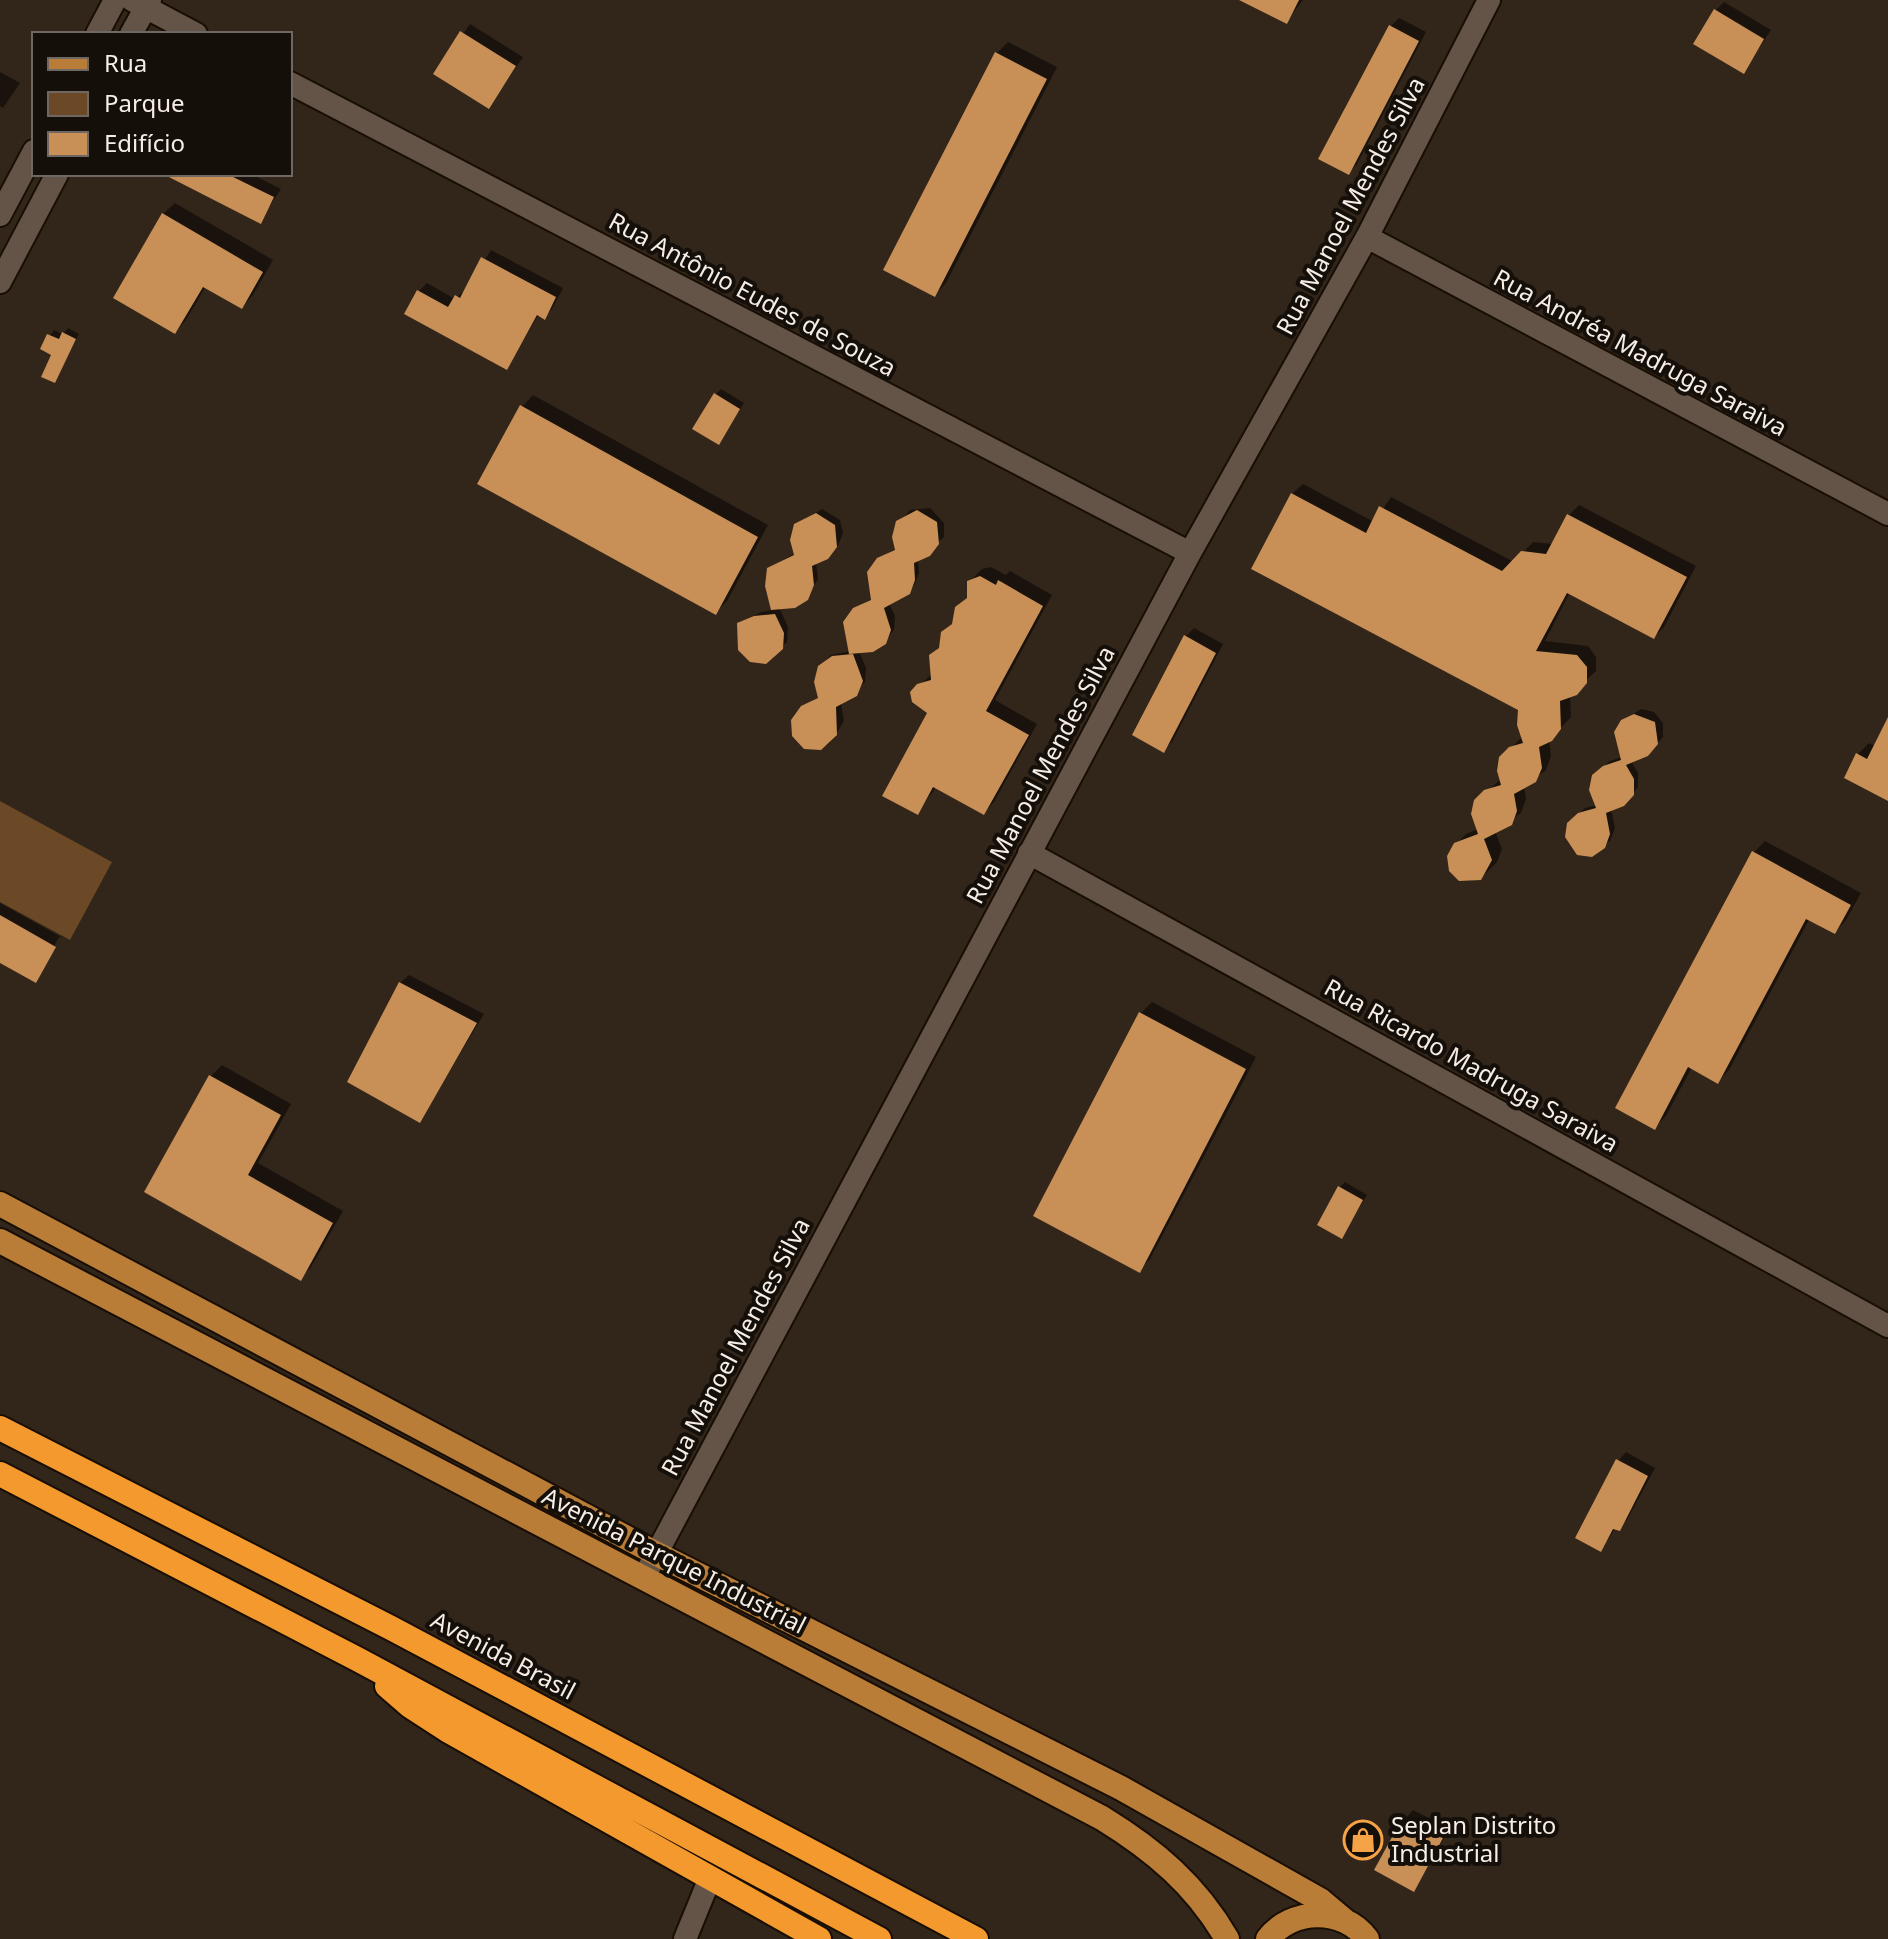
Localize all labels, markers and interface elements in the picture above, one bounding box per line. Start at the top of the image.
legend [32,32,292,176]
text: Rua [104,46,147,79]
street label: Rua Manoel Mendes Silva [1268,71,1432,340]
text: Parque [104,86,185,119]
text: Edifício [104,126,185,159]
street label: Rua Antônio Eudes de Souza [603,204,902,384]
street label: Rua Andréa Madruga Saraiva [1488,260,1793,443]
street label: Rua Manoel Mendes Silva [958,640,1122,909]
street label: Rua Ricardo Madruga Saraiva [1319,970,1625,1159]
street label: Rua Manoel Mendes Silva [653,1212,817,1481]
street label: Avenida Parque Industrial [537,1479,812,1641]
street label: Avenida Brasil [426,1603,582,1707]
place label: Seplan Distrito Industrial [1391,1808,1556,1869]
shop icon: Seplan Distrito Industrial [1342,1819,1384,1861]

